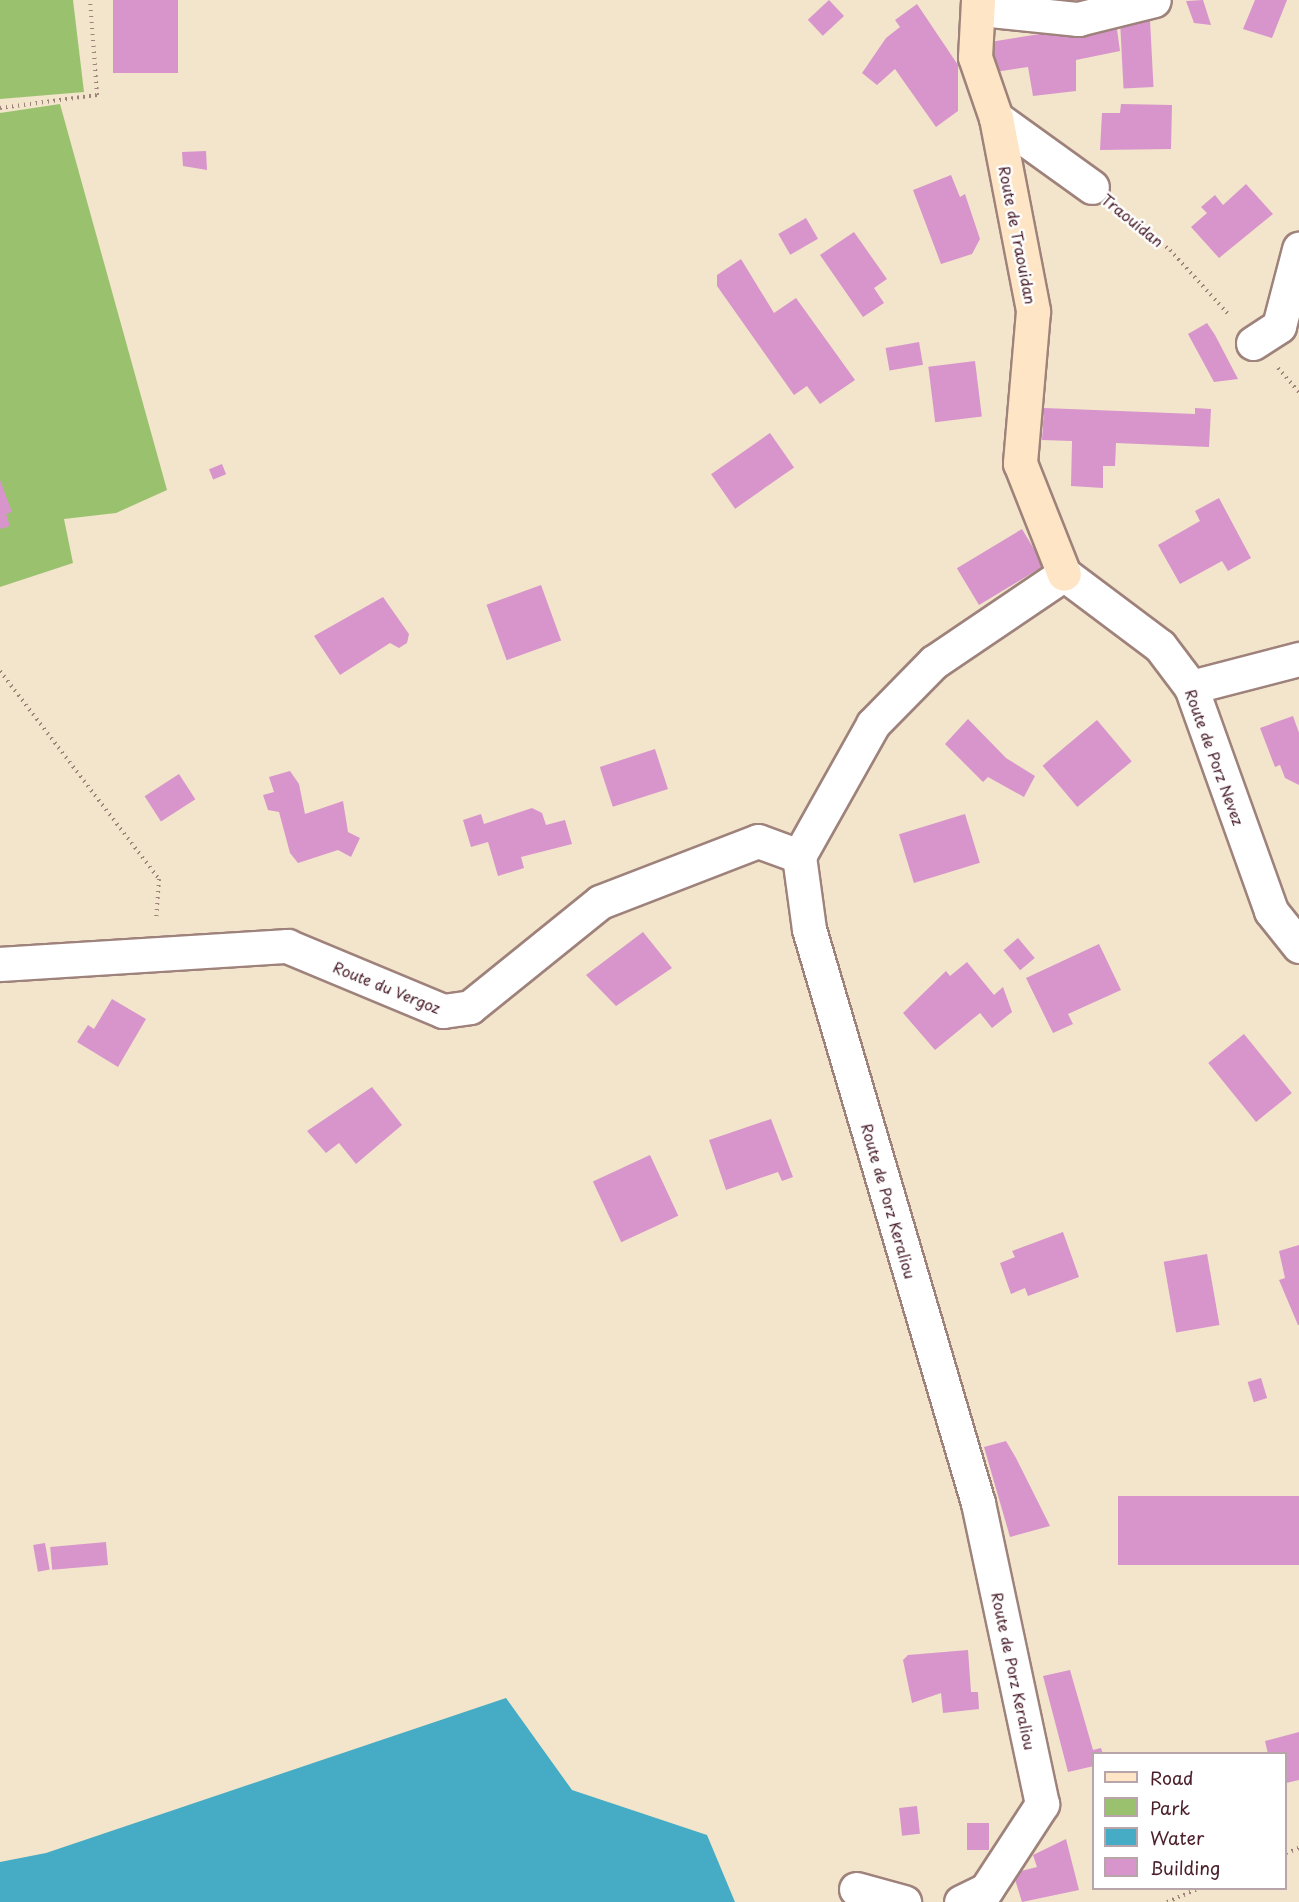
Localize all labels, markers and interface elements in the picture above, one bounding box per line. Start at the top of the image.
street label: Route de Traouidan [996,164,1040,306]
street label: Traouidan [1098,190,1168,250]
street label: Route de Porz Nevez [1182,685,1248,829]
street label: Route du Vergoz [330,957,444,1017]
street label: Route de Porz Keraliou [858,1120,920,1282]
street label: Route de Porz Keraliou [988,1590,1040,1752]
legend [1092,1752,1287,1890]
text: Road [1150,1764,1194,1791]
text: Park [1150,1794,1190,1821]
text: Water [1150,1824,1204,1851]
text: Building [1150,1854,1220,1881]

